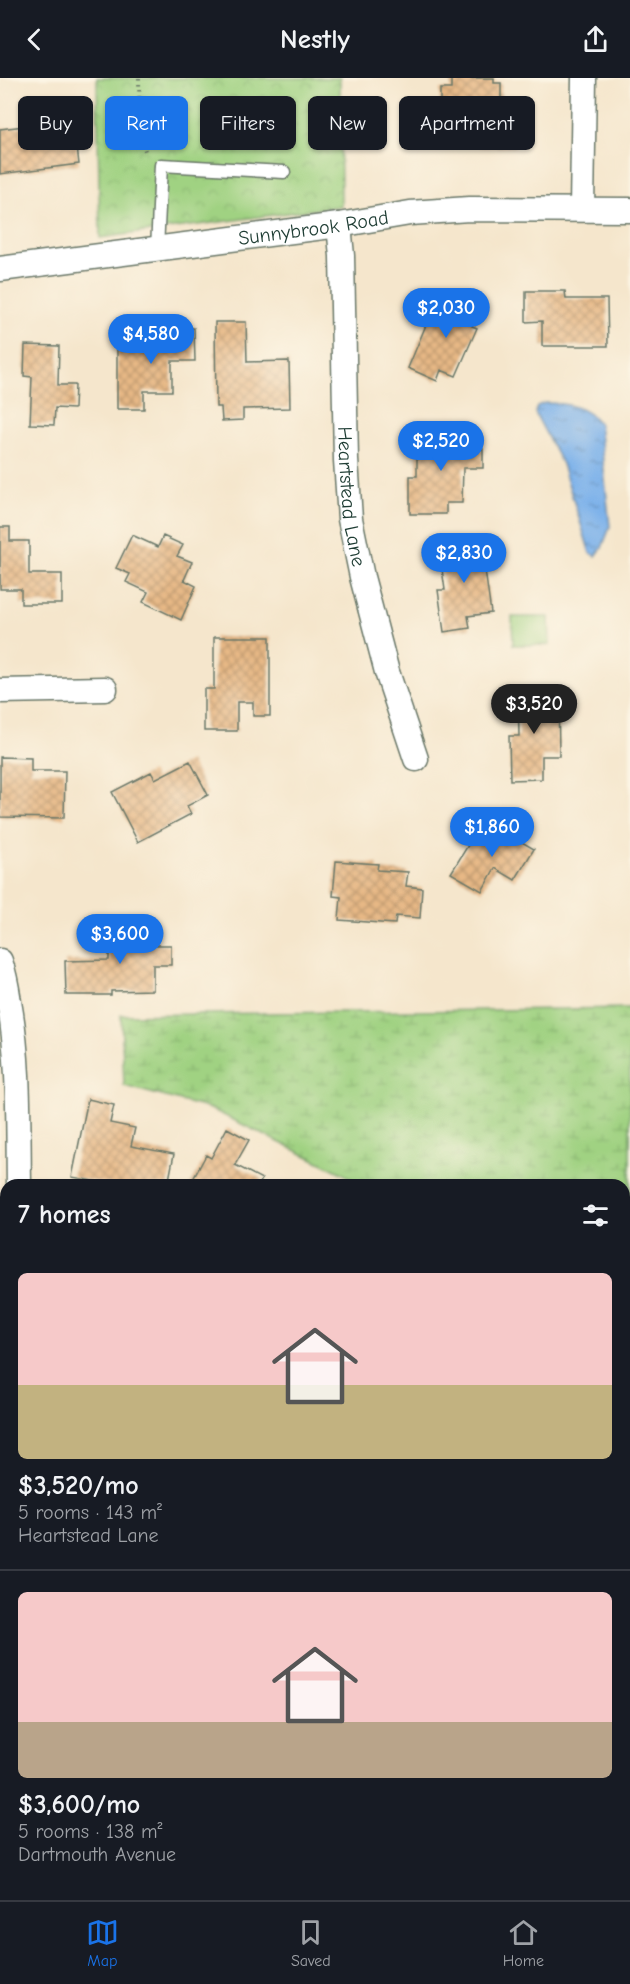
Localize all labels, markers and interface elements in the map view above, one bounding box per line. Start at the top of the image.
icon: back [18,23,51,56]
icon: share [579,23,612,56]
text: Nestly [280,24,350,55]
chip: Buy [18,96,93,150]
chip: Rent [105,96,188,150]
chip: Filters [200,96,296,150]
chip: New [308,96,387,150]
chip: Apartment [399,96,535,150]
street label: Sunnybrook Road [237,206,390,250]
pin: $2,030 [397,288,495,339]
text: $2,030 [417,296,475,319]
pin: $4,580 [102,314,200,365]
text: $4,580 [122,322,180,345]
pin: $2,520 [392,421,490,472]
street label: Heartstead Lane [333,426,371,568]
text: $2,520 [412,429,470,452]
pin: $2,830 [415,533,513,584]
text: $2,830 [435,541,493,564]
pin: $3,520 [485,684,583,735]
text: $3,520 [505,692,563,715]
pin: $1,860 [443,807,541,858]
text: $1,860 [464,815,520,838]
pin: $3,600 [71,914,169,965]
text: $3,600 [90,922,150,945]
icon: filters [579,1199,612,1232]
text: 7 homes [18,1200,111,1230]
icon: home [261,1312,369,1420]
text: $3,520/mo [18,1471,139,1501]
text: 5 rooms · 143 m² [18,1501,162,1524]
text: Heartstead Lane [18,1524,159,1547]
icon: home [261,1631,369,1739]
text: $3,600/mo [18,1790,140,1820]
text: 5 rooms · 138 m² [18,1820,163,1843]
text: Dartmouth Avenue [18,1843,176,1866]
tab: Map [86,1916,119,1970]
tab: Saved [291,1916,331,1970]
tab: Home [503,1916,544,1970]

